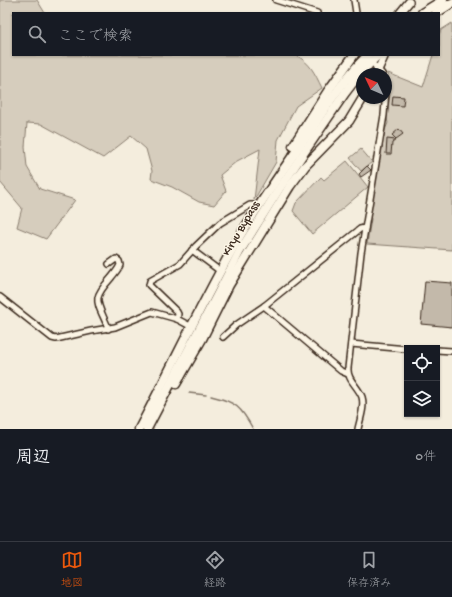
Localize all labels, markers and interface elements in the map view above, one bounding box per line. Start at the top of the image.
search box [12,12,440,56]
icon: search [26,23,48,45]
text: ここで検索 [58,28,133,46]
north arrow [356,68,392,104]
street label: Kiryu Bypass [220,199,264,259]
map controls [404,345,440,417]
button: locate [404,345,440,381]
button: layers [404,381,440,417]
text: 周辺 [16,449,50,469]
text: 0件 [416,450,436,465]
tab: 地図 [61,549,83,590]
tab: 経路 [204,549,226,590]
tab: 保存済み [347,549,391,590]

